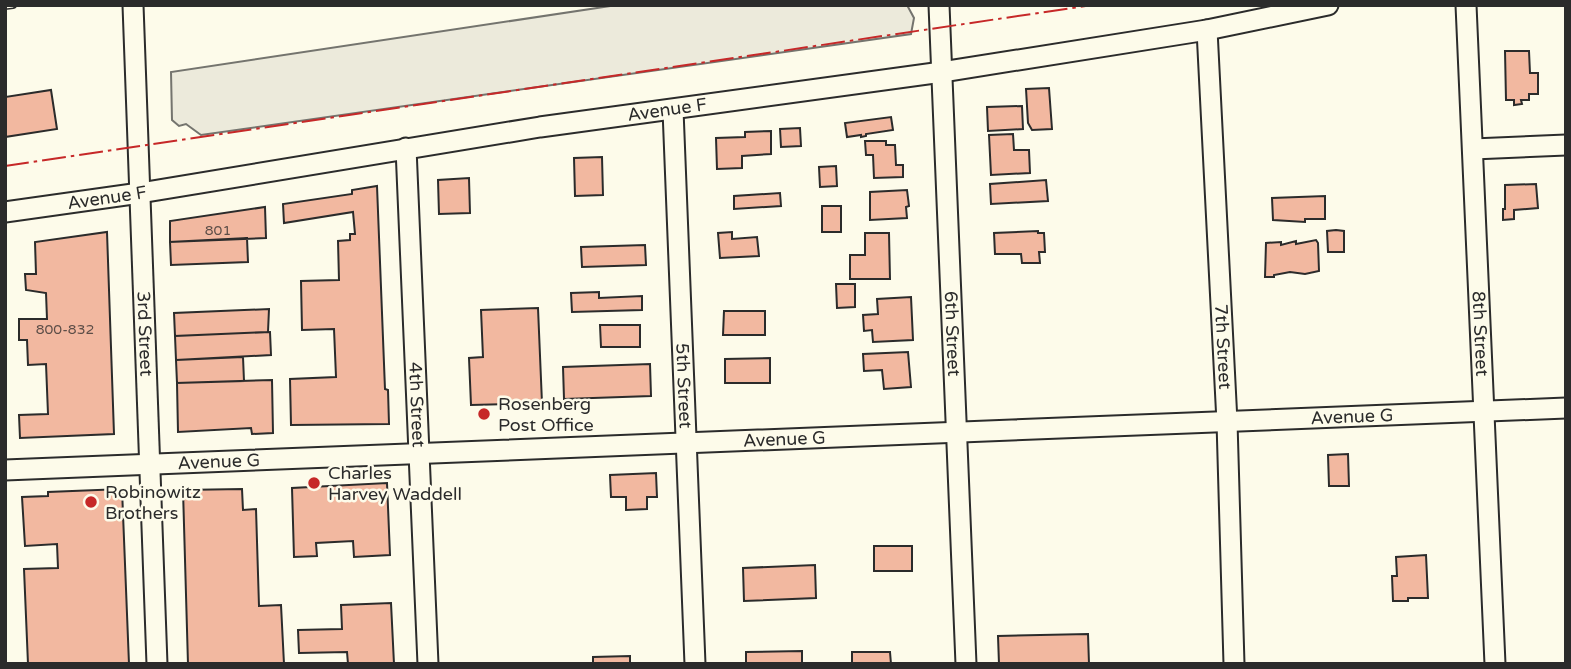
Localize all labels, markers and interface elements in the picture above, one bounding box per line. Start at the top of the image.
street label: Avenue F [626,93,708,126]
street label: Avenue F [66,181,148,214]
house number: 801 [205,222,231,239]
street label: 3rd Street [132,291,158,377]
street label: 6th Street [940,291,965,377]
street label: 8th Street [1468,291,1493,377]
street label: 7th Street [1210,303,1236,390]
house number: 800-832 [36,321,94,338]
street label: 5th Street [671,343,697,429]
street label: 4th Street [404,362,430,448]
place label: Rosenberg Post Office [498,393,594,436]
street label: Avenue G [1310,404,1394,429]
marker: Rosenberg Post Office [476,406,492,422]
street label: Avenue G [743,426,826,452]
street label: Avenue G [177,449,261,474]
place label: Charles Harvey Waddell [328,462,462,505]
marker: Charles Harvey Waddell [306,475,322,491]
place label: Robinowitz Brothers [105,481,201,524]
marker: Robinowitz Brothers [83,494,99,510]

